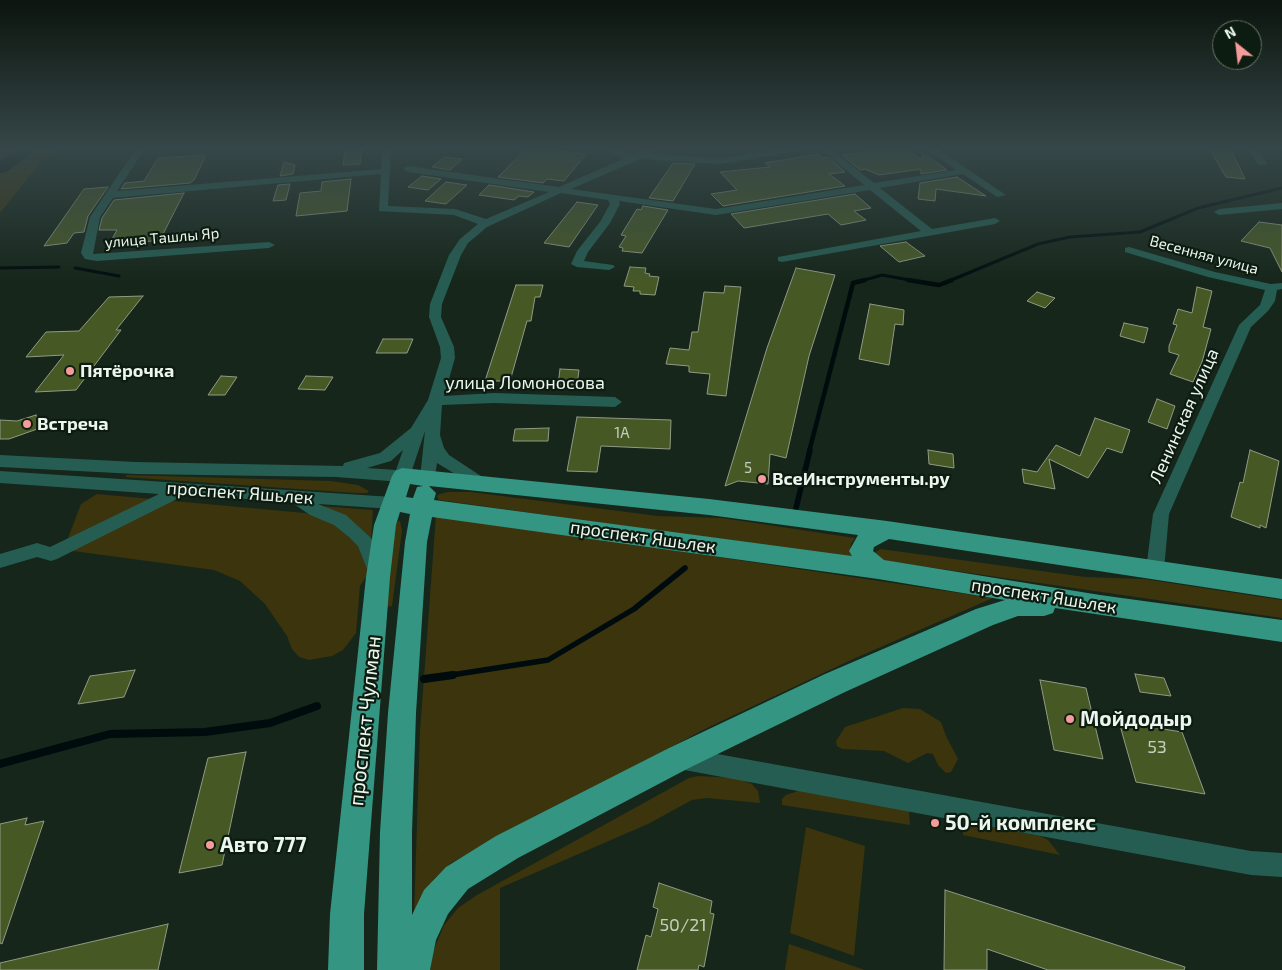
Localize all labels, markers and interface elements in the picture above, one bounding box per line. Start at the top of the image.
north arrow [1212,20,1262,70]
text: N [1221,22,1239,42]
street label: улица Ташлы Яр [104,224,220,252]
street label: Весенняя улица [1148,232,1260,278]
street label: Ленинская улица [1145,345,1223,487]
place label: Пятёрочка [80,360,174,382]
marker: Пятёрочка [64,365,76,377]
street label: улица Ломоносова [445,372,605,394]
place label: Встреча [37,413,109,435]
marker: Встреча [21,418,33,430]
house number: 1А [614,424,630,442]
house number: 5 [744,459,752,477]
place label: ВсеИнструменты.ру [772,468,950,490]
marker: ВсеИнструменты.ру [756,473,768,485]
street label: проспект Яшьлек [166,477,314,509]
street label: проспект Яшьлек [569,516,717,558]
street label: проспект Яшьлек [970,574,1118,618]
street label: проспект Чулман [344,635,386,807]
place label: Мойдодыр [1080,706,1192,732]
marker: Мойдодыр [1064,713,1076,725]
house number: 53 [1147,736,1167,758]
place label: 50-й комплекс [945,810,1096,836]
marker: 50-й комплекс [929,817,941,829]
place label: Авто 777 [220,832,307,858]
marker: Авто 777 [204,839,216,851]
house number: 50/21 [659,914,707,936]

